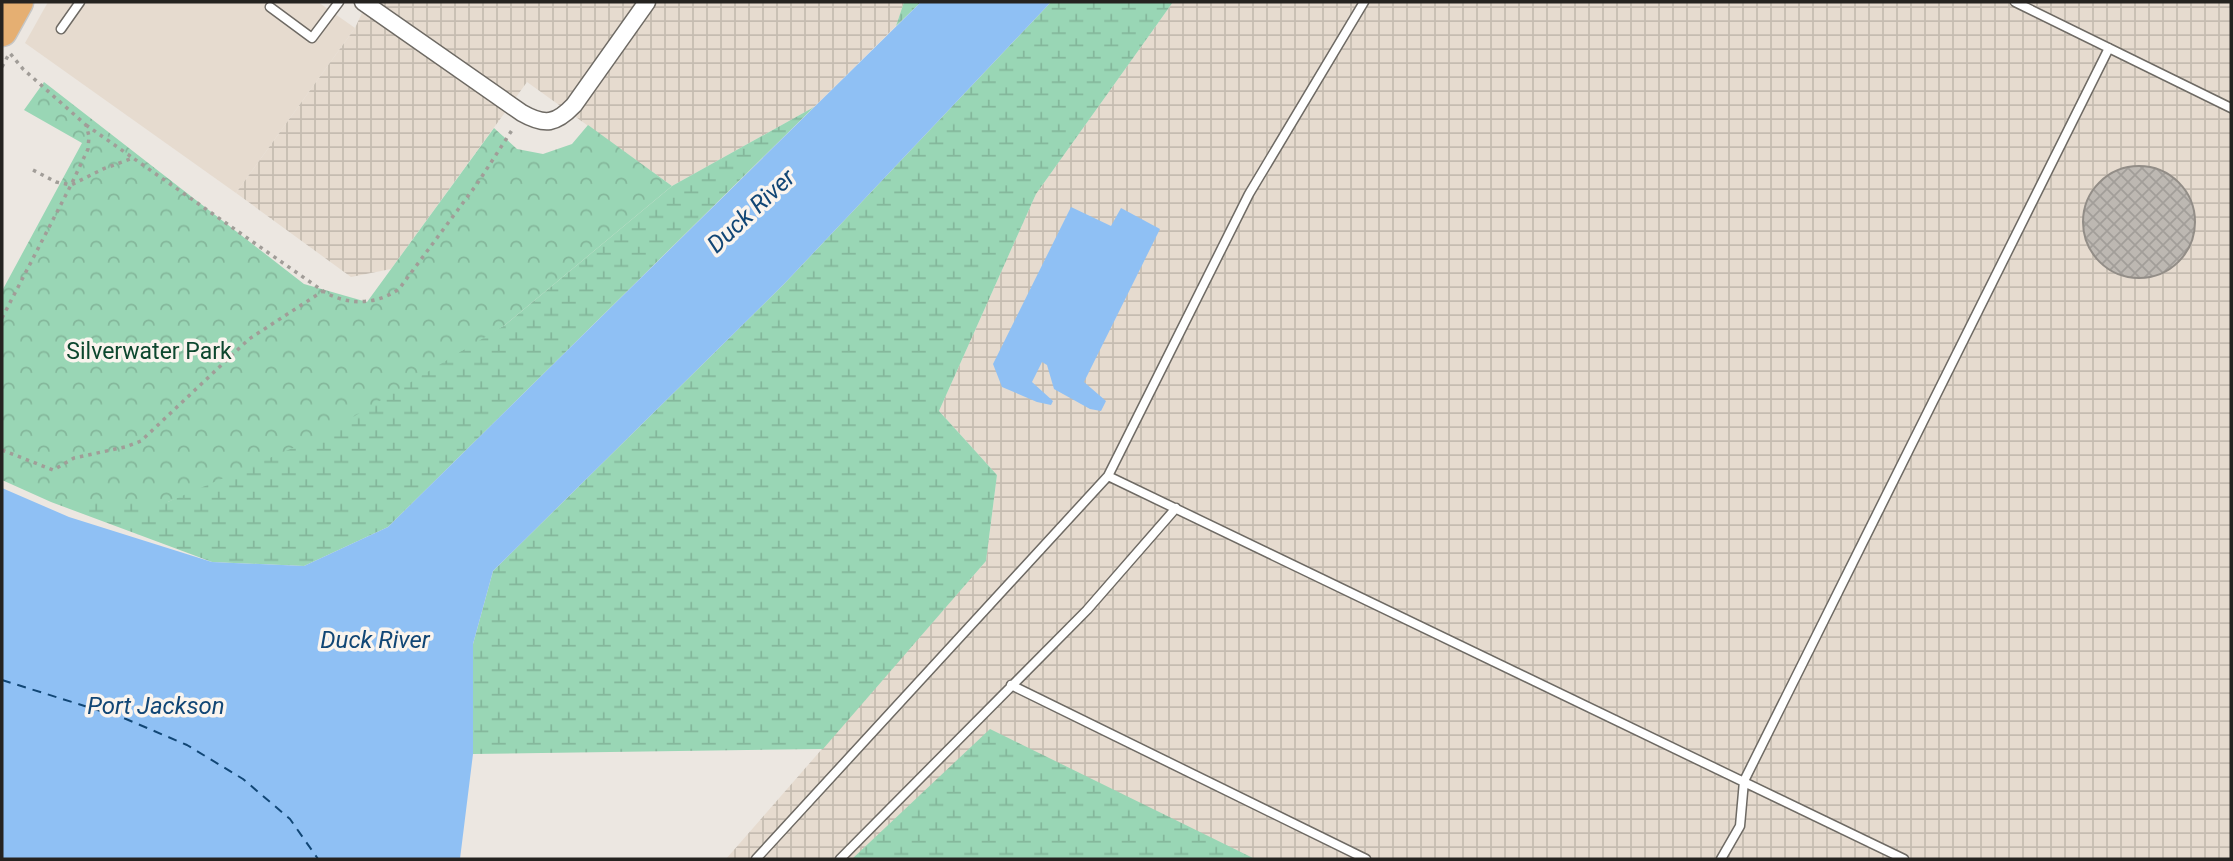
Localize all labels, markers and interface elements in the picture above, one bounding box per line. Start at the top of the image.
water label: Duck River [701,163,801,259]
park label: Silverwater Park [66,338,232,365]
water label: Duck River [320,626,431,654]
water label: Port Jackson [87,692,225,720]

